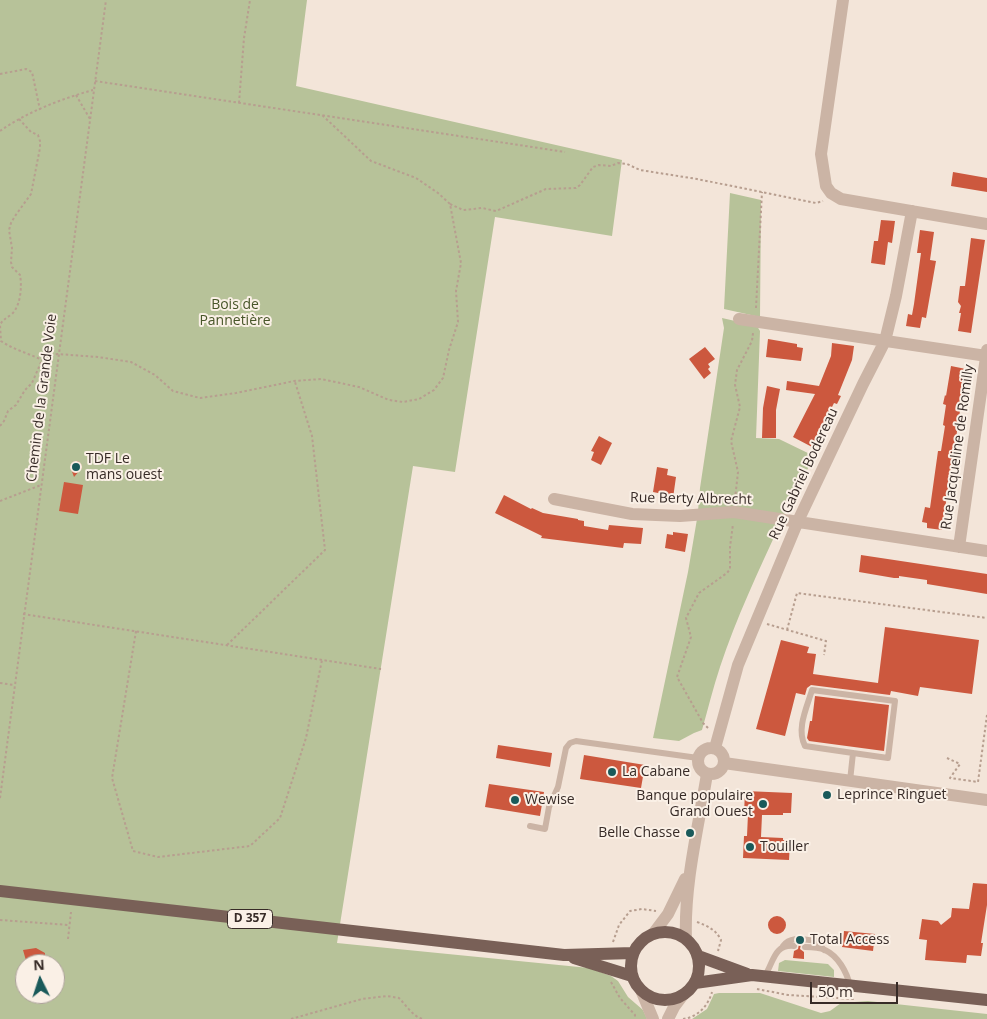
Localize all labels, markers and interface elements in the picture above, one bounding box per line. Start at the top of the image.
park label: Bois de Pannetière [199,297,271,330]
street label: Chemin de la Grande Voie [23,313,61,483]
street label: Rue Jacqueline de Romilly [938,363,978,531]
street label: Rue Gabriel Bodereau [766,405,842,543]
place label: TDF Le mans ouest [86,451,162,484]
marker: TDF Le mans ouest [70,461,82,473]
street label: Rue Berty Albrecht [630,490,752,508]
place label: La Cabane [622,764,690,780]
marker: La Cabane [606,766,618,778]
place label: Leprince Ringuet [837,787,947,803]
place label: Banque populaire Grand Ouest [636,788,753,820]
marker: Leprince Ringuet [821,789,833,801]
place label: Wewise [525,792,575,808]
marker: Wewise [509,794,521,806]
marker: Banque populaire Grand Ouest [757,798,769,810]
place label: Belle Chasse [598,825,680,841]
marker: Belle Chasse [684,827,696,839]
place label: Touiller [760,839,809,855]
marker: Touiller [744,841,756,853]
road number: D 357 [228,910,272,929]
place label: Total Access [810,932,890,948]
marker: Total Access [794,934,806,946]
north arrow [15,954,65,1004]
text: N [33,955,45,974]
scale bar [812,972,900,1004]
text: 50 m [818,981,853,1001]

